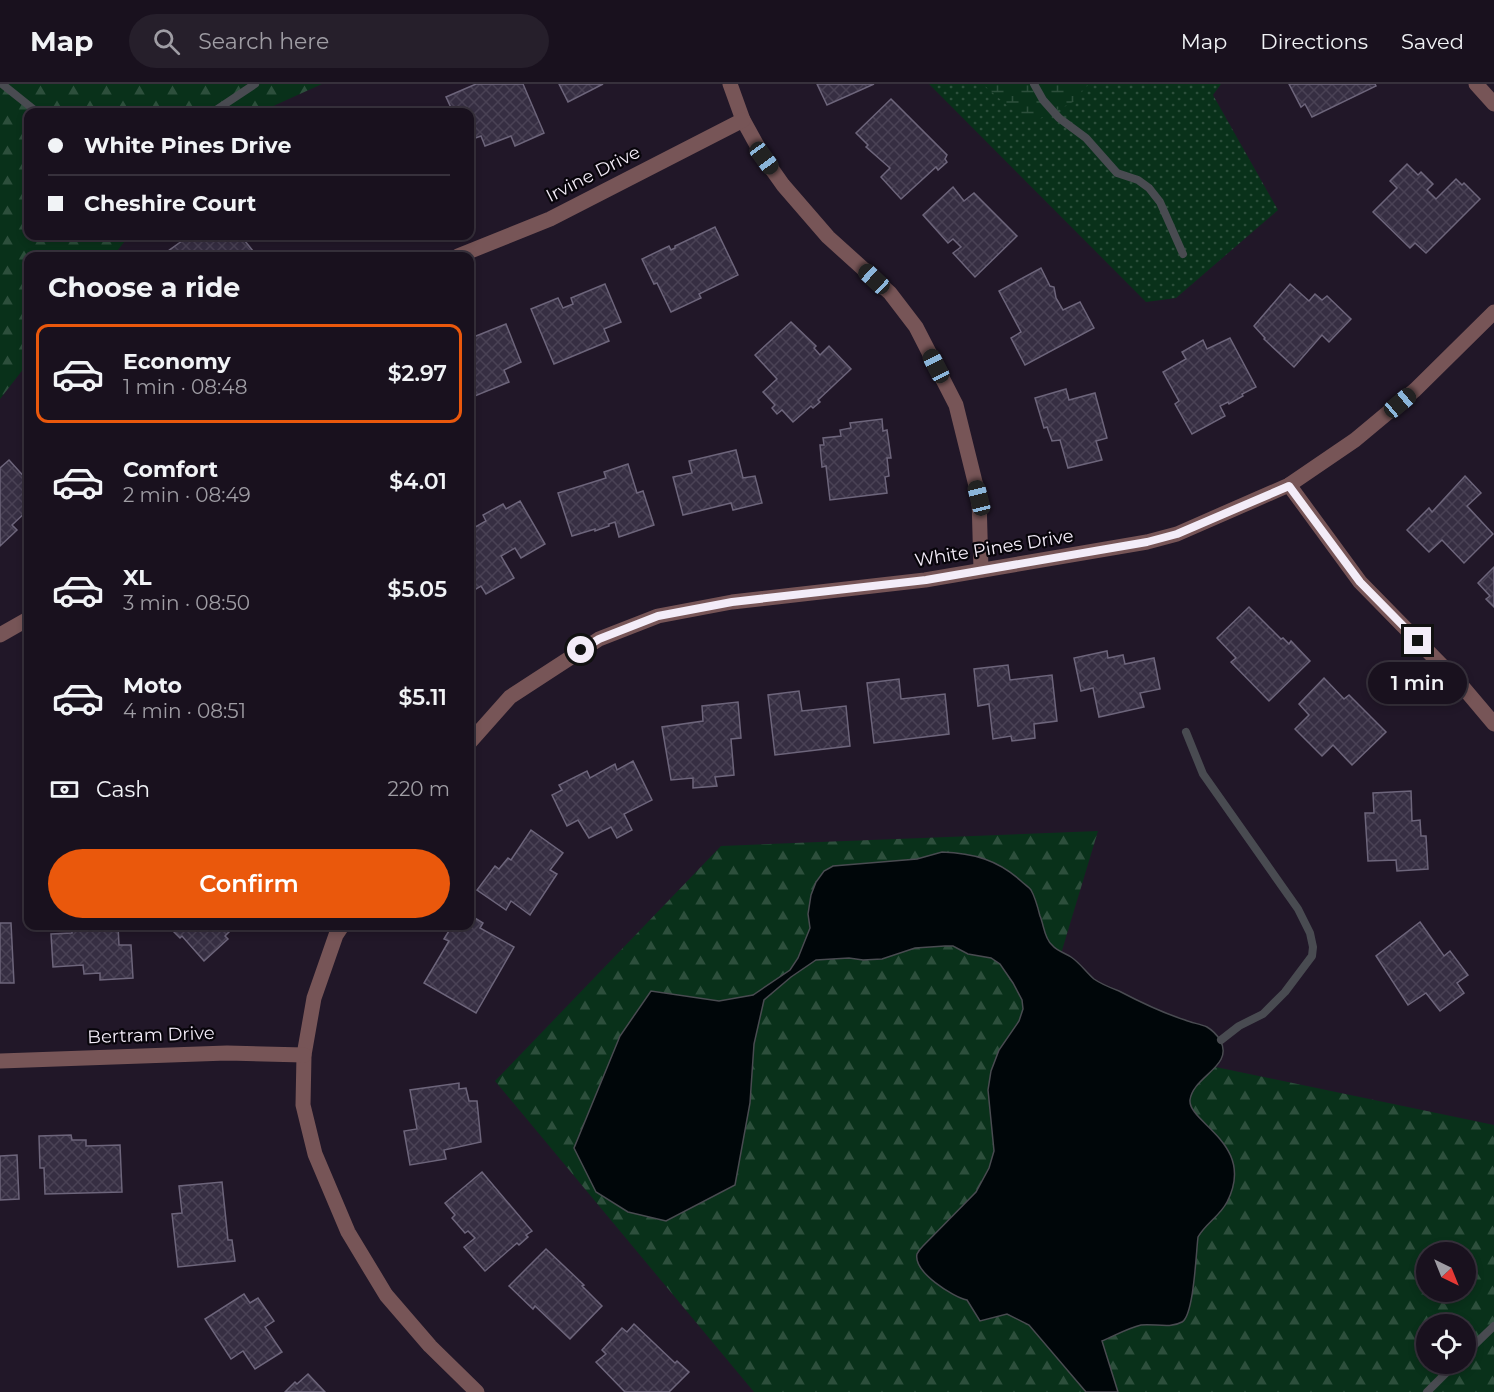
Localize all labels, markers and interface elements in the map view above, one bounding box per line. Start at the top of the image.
search box [129,14,549,68]
text: Map [30,24,93,58]
icon: search [150,25,183,58]
text: Search here [198,28,329,55]
text: Map [1181,29,1227,54]
text: Directions [1260,29,1368,54]
text: Saved [1401,29,1464,54]
text: White Pines Drive [84,132,291,159]
car [746,138,782,178]
street label: Irvine Drive [542,141,644,207]
text: Cheshire Court [84,190,256,217]
car [855,260,893,298]
text: Choose a ride [48,271,240,304]
car [920,346,952,386]
icon: car [51,347,105,401]
text: Economy [123,348,231,375]
text: $2.97 [388,360,447,387]
text: 1 min · 08:48 [123,375,248,399]
car [1380,385,1420,421]
icon: car [51,455,105,509]
text: Comfort [123,456,218,483]
text: $4.01 [389,468,447,495]
car [966,478,992,518]
text: 2 min · 08:49 [123,483,251,507]
street label: White Pines Drive [913,525,1075,571]
icon: car [51,563,105,617]
text: XL [123,564,152,591]
text: $5.05 [388,576,447,603]
text: 3 min · 08:50 [123,591,250,615]
route end [1404,627,1431,654]
route start [567,636,594,663]
callout: 1 min [1368,662,1468,704]
icon: car [51,671,105,725]
text: 1 min [1391,671,1444,695]
text: Moto [123,672,182,699]
text: $5.11 [399,684,447,711]
text: 4 min · 08:51 [123,699,246,723]
icon: cash [48,773,81,806]
text: Cash [96,776,150,803]
text: 220 m [388,777,450,801]
button: Confirm [48,849,450,918]
street label: Bertram Drive [87,1022,215,1048]
north arrow [1416,1242,1476,1302]
map controls [1416,1242,1476,1374]
button: locate [1416,1314,1476,1374]

